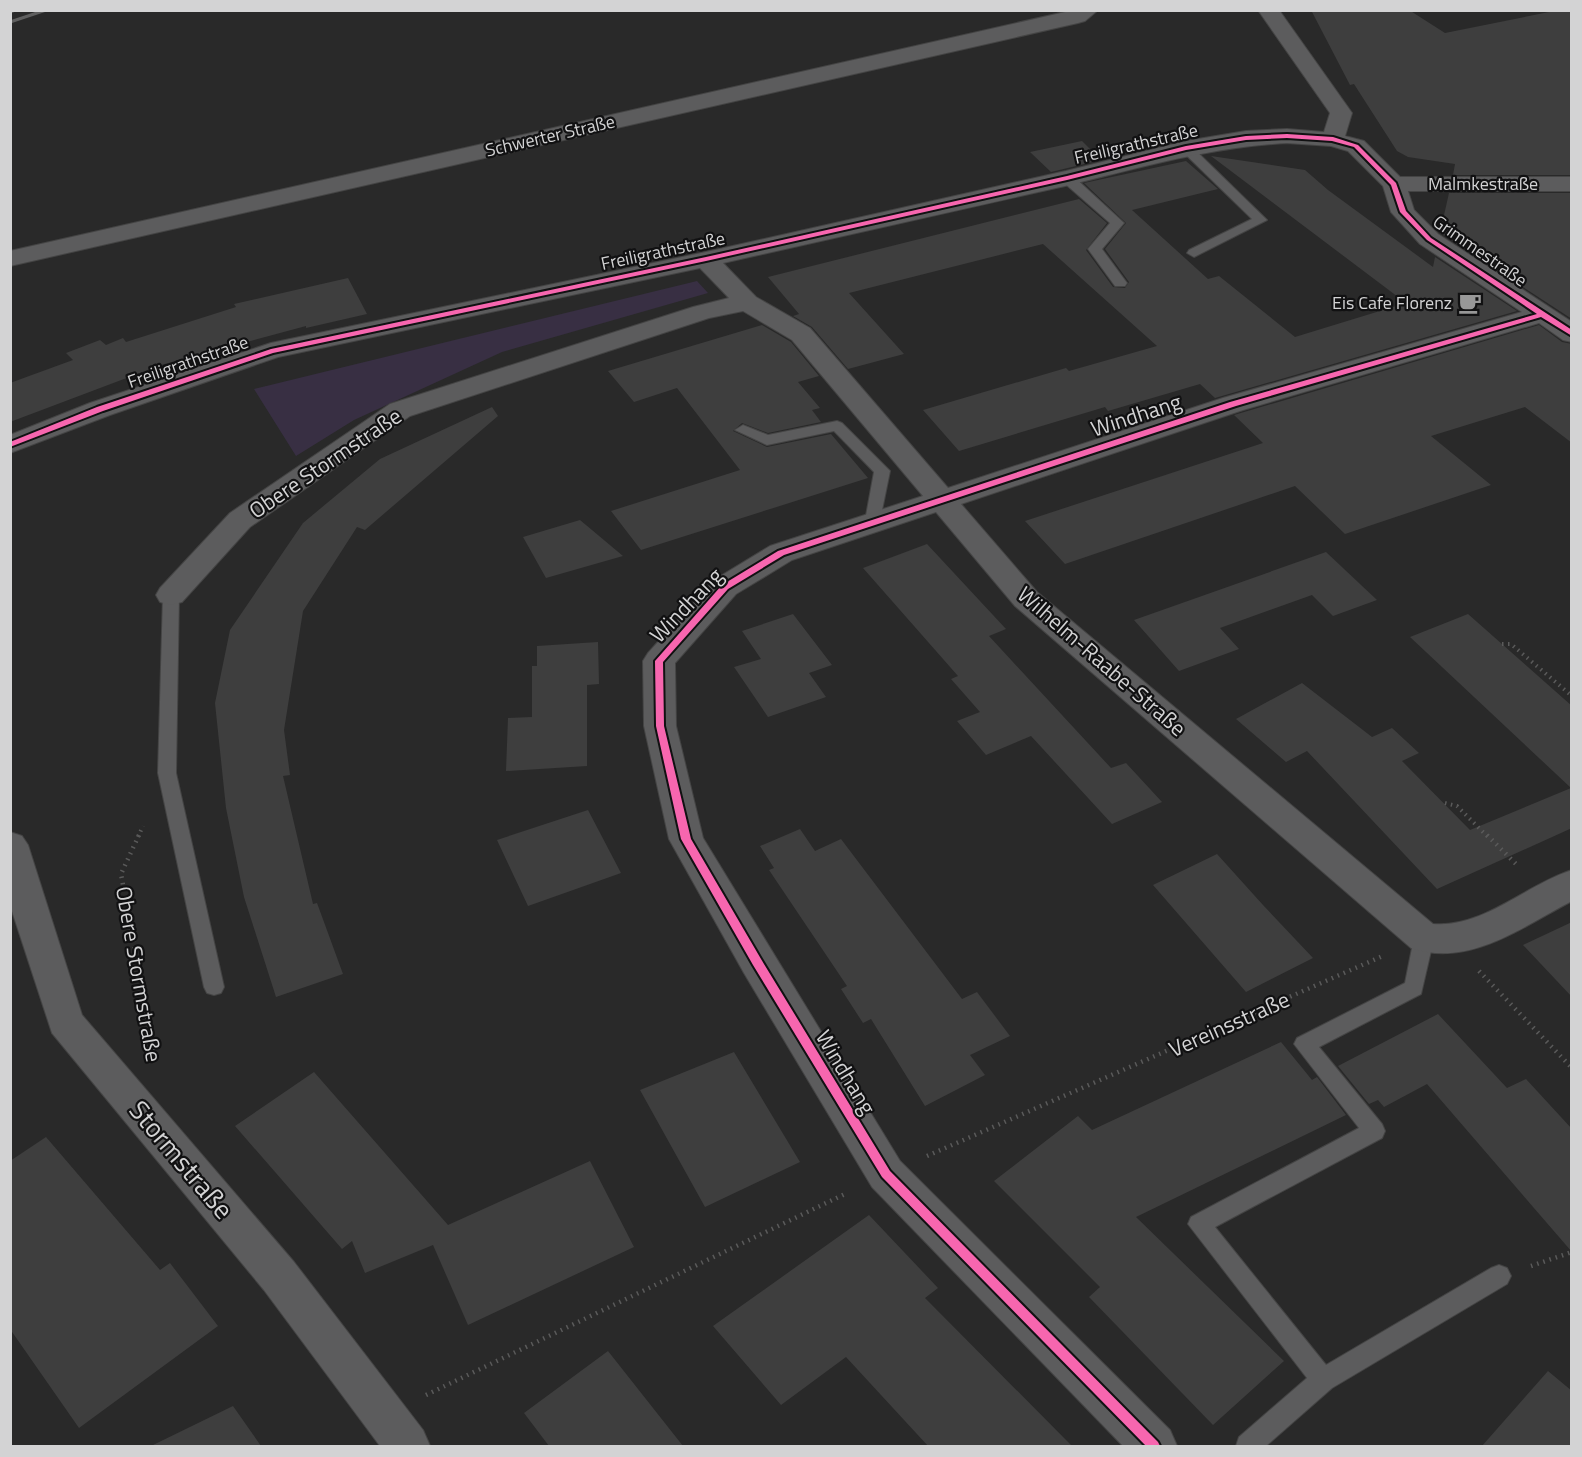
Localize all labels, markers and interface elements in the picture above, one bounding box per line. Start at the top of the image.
street label: Schwerter Straße [482,107,617,164]
street label: Freiligrathstraße [1071,116,1200,171]
street label: Malmkestraße [1428,170,1538,197]
street label: Grimmestraße [1428,208,1533,293]
street label: Freiligrathstraße [598,224,727,277]
place label: Eis Cafe Florenz [1332,289,1452,316]
cafe icon: Eis Cafe Florenz [1457,290,1483,316]
street label: Freiligrathstraße [124,328,252,395]
street label: Windhang [1086,384,1186,446]
street label: Obere Stormstraße [242,399,408,527]
street label: Windhang [641,559,731,651]
street label: Wilhelm-Raabe-Straße [1010,578,1194,744]
street label: Obere Stormstraße [107,883,171,1065]
street label: Vereinsstraße [1163,982,1295,1066]
street label: Windhang [807,1023,885,1121]
street label: Stormstraße [120,1091,244,1227]

